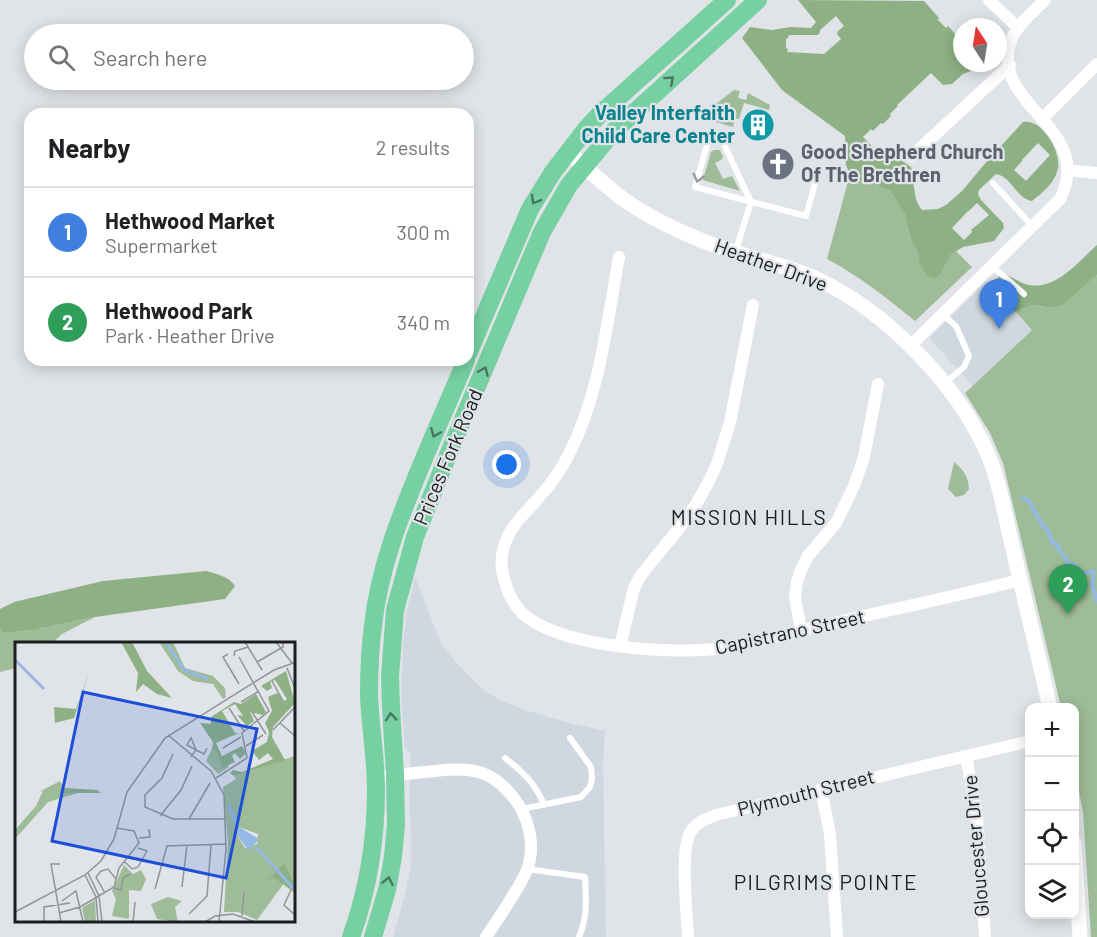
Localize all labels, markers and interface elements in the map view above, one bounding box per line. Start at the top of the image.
north arrow [953,18,1007,72]
search box [24,24,474,90]
icon: search [45,41,78,74]
text: Search here [93,44,207,70]
one-way arrow [663,76,674,87]
place label: Valley Interfaith Child Care Center [582,100,735,147]
building icon: Valley Interfaith Child Care Center [740,107,776,143]
text: Nearby [48,132,130,163]
text: 2 results [376,135,450,159]
place label: Good Shepherd Church Of The Brethren [801,139,1003,186]
church icon: Good Shepherd Church Of The Brethren [760,146,796,182]
one-way arrow [693,172,705,183]
one-way arrow [531,194,542,204]
text: Hethwood Market [105,207,275,233]
text: 1 [64,220,71,244]
text: 300 m [397,220,450,244]
text: Supermarket [105,233,218,257]
street label: Heather Drive [712,233,831,296]
pin: 1 [980,280,1018,329]
text: Hethwood Park [105,297,253,323]
text: 2 [62,310,73,334]
text: 340 m [397,310,450,334]
text: Park · Heather Drive [105,323,275,347]
one-way arrow [477,366,489,377]
street label: Prices Fork Road [408,385,487,528]
one-way arrow [430,427,442,438]
your location [492,450,521,479]
district label: MISSION HILLS [671,504,827,529]
pin: 2 [1048,564,1088,614]
street label: Capistrano Street [713,603,867,659]
inset map [15,642,296,922]
map controls [1025,703,1079,919]
button: + [1025,703,1079,757]
one-way arrow [385,713,398,722]
button: − [1025,757,1079,811]
street label: Plymouth Street [735,763,877,821]
street label: Gloucester Drive [957,774,993,918]
button: locate [1025,811,1079,865]
button: layers [1025,865,1079,919]
district label: PILGRIMS POINTE [734,869,918,894]
one-way arrow [381,876,394,886]

